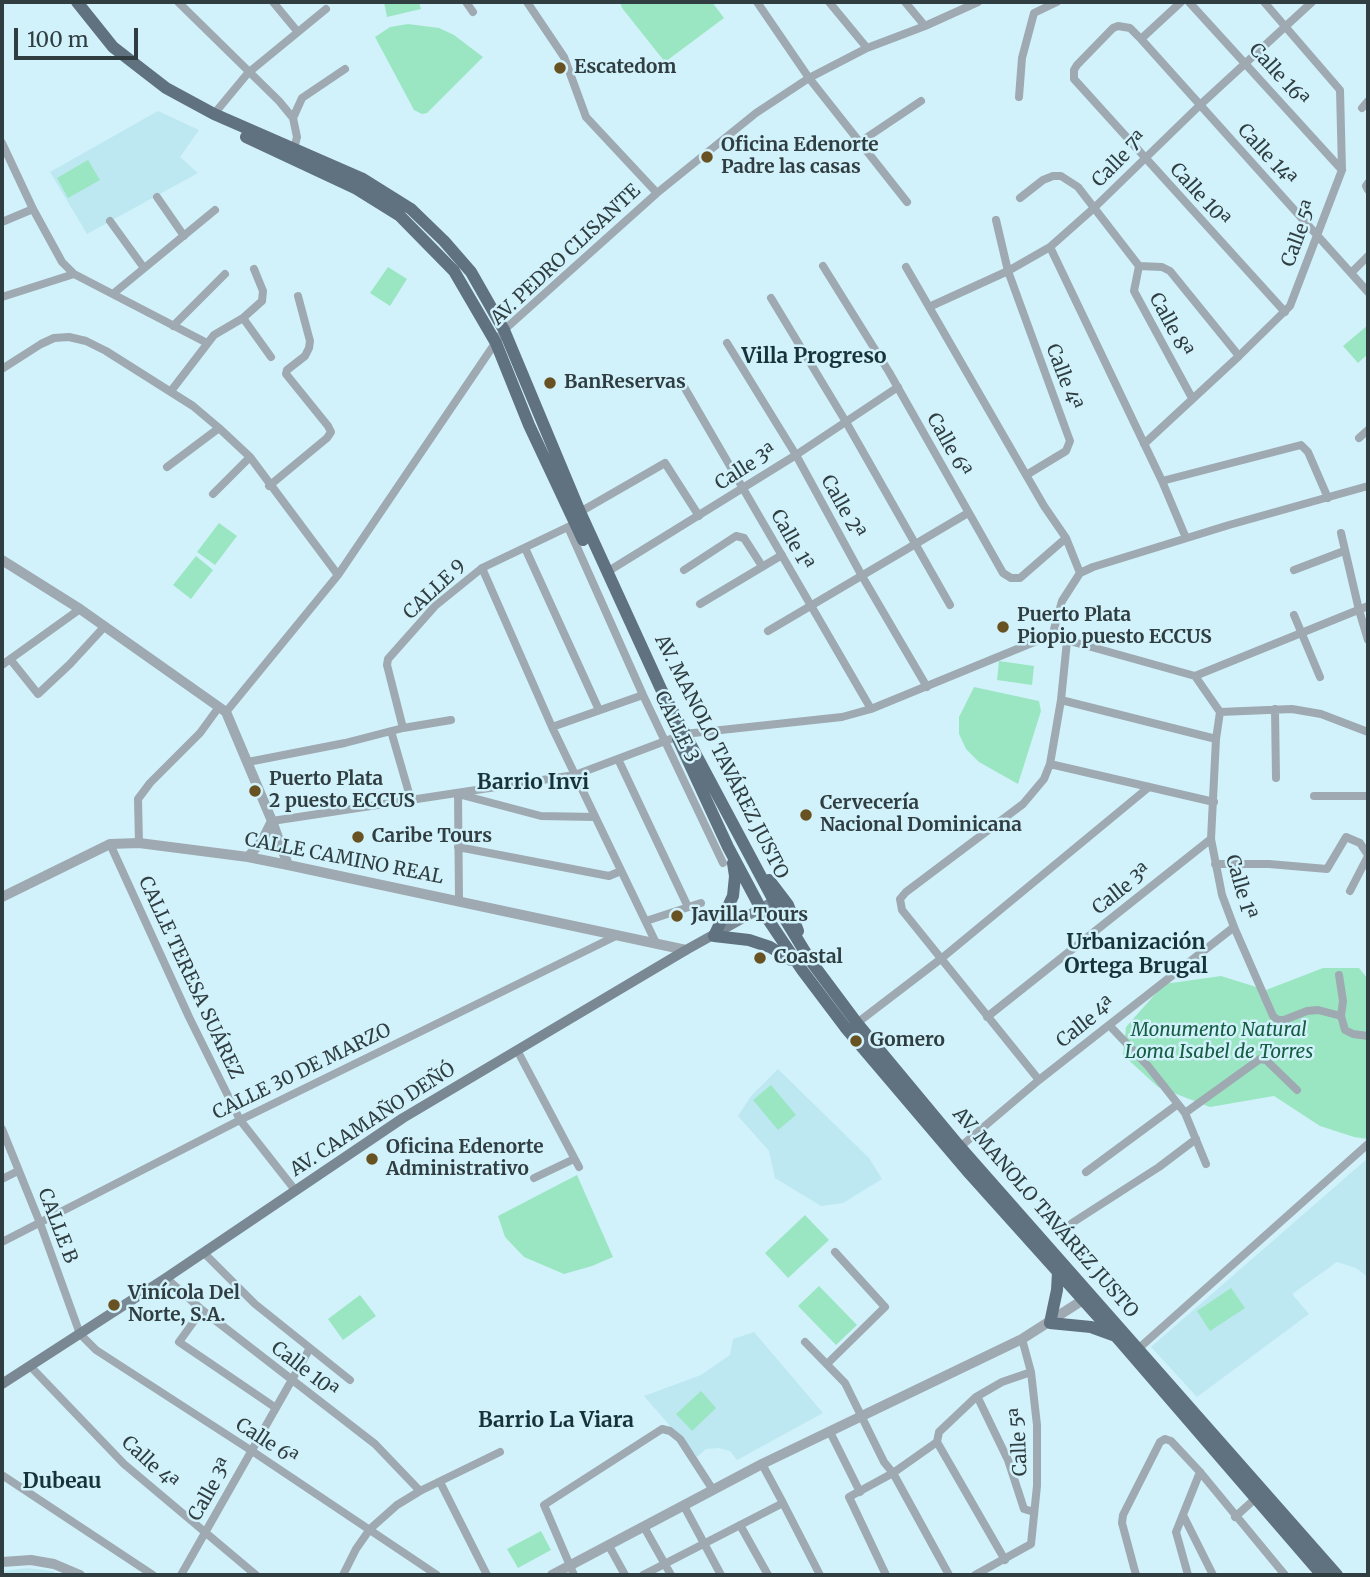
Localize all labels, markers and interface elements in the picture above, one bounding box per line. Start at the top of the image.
scale bar [18,14,142,58]
text: 100 m [27,26,89,53]
street label: Calle 16ª [1244,39,1312,111]
place label: Escatedom [574,57,676,79]
marker: Escatedom [552,60,568,76]
street label: Calle 14ª [1232,119,1300,191]
street label: Calle 7ª [1088,128,1152,192]
place label: Oficina Edenorte Padre las casas [721,135,878,179]
marker: Oficina Edenorte Padre las casas [699,149,715,165]
street label: Calle 10ª [1164,158,1234,232]
street label: AV. PEDRO CLISANTE [487,180,645,330]
street label: Calle 5ª [1277,198,1323,270]
street label: Calle 8ª [1144,289,1196,361]
street label: Calle 4ª [1041,341,1085,413]
district label: Villa Progreso [741,344,887,370]
place label: BanReservas [564,372,686,394]
marker: BanReservas [542,375,558,391]
street label: Calle 6ª [921,409,975,481]
street label: Calle 3ª [711,440,781,496]
street label: Calle 2ª [815,471,869,543]
street label: Calle 1ª [765,506,817,574]
street label: CALLE 9 [399,555,471,625]
place label: Puerto Plata Piopio puesto ECCUS [1017,605,1212,649]
marker: Puerto Plata Piopio puesto ECCUS [995,619,1011,635]
street label: AV. MANOLO TAVÁREZ JUSTO [649,631,793,883]
street label: CALLE 3 [649,688,703,766]
place label: Puerto Plata 2 puesto ECCUS [269,769,415,813]
district label: Barrio Invi [477,770,589,796]
marker: Puerto Plata 2 puesto ECCUS [247,783,263,799]
place label: Cervecería Nacional Dominicana [820,793,1022,837]
marker: Cervecería Nacional Dominicana [798,807,814,823]
place label: Caribe Tours [372,826,492,848]
street label: CALLE CAMINO REAL [243,829,445,889]
marker: Caribe Tours [350,829,366,845]
street label: Calle 1ª [1220,852,1260,922]
street label: Calle 3ª [1088,860,1156,920]
street label: CALLE TERESA SUÁREZ [133,873,247,1083]
place label: Javilla Tours [691,905,808,927]
marker: Javilla Tours [669,908,685,924]
district label: Urbanización Ortega Brugal [1064,930,1208,980]
place label: Coastal [774,947,843,969]
marker: Coastal [752,950,768,966]
street label: Calle 4ª [1052,993,1120,1053]
street label: CALLE 30 DE MARZO [209,1019,395,1125]
park label: Monumento Natural Loma Isabel de Torres [1125,1020,1313,1064]
place label: Gomero [870,1030,945,1052]
marker: Gomero [848,1033,864,1049]
street label: AV. CAAMAÑO DEÑÓ [286,1058,460,1182]
street label: AV. MANOLO TAVÁREZ JUSTO [947,1103,1143,1323]
place label: Oficina Edenorte Administrativo [386,1137,543,1181]
marker: Oficina Edenorte Administrativo [364,1151,380,1167]
street label: CALLE B [32,1185,82,1267]
place label: Vinícola Del Norte, S.A. [128,1283,240,1327]
marker: Vinícola Del Norte, S.A. [106,1297,122,1313]
street label: Calle 10ª [266,1337,342,1403]
street label: Calle 5ª [1007,1407,1033,1477]
district label: Barrio La Viara [478,1408,634,1434]
street label: Calle 6ª [231,1414,301,1470]
street label: Calle 4ª [116,1431,182,1495]
street label: Calle 3ª [184,1455,238,1525]
district label: Dubeau [23,1469,101,1495]

